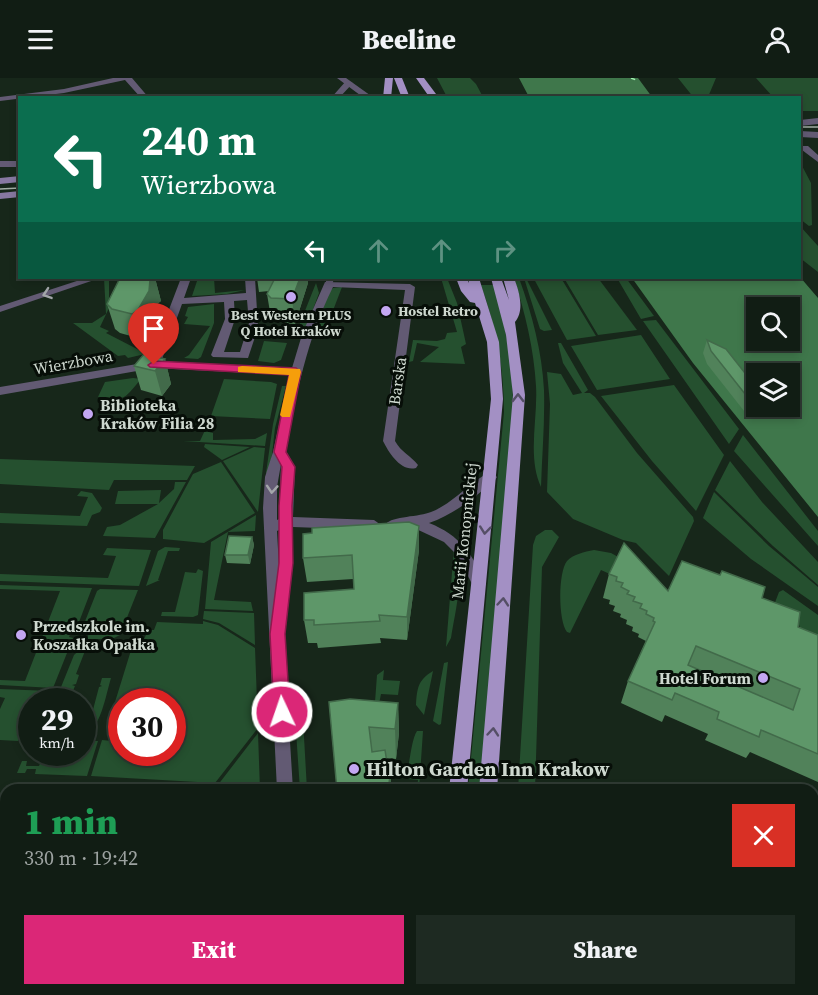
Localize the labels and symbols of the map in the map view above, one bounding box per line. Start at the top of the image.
one-way arrow [42,286,53,299]
marker: Best Western PLUS Q Hotel Kraków [284,290,298,304]
place label: Hostel Retro [398,301,478,321]
pin [128,303,179,365]
marker: Hostel Retro [379,304,393,318]
place label: Best Western PLUS Q Hotel Kraków [231,305,352,341]
street label: Wierzbowa [32,344,115,380]
street label: Barska [383,355,411,407]
place label: Biblioteka Kraków Filia 28 [100,394,214,434]
one-way arrow [512,394,525,403]
marker: Biblioteka Kraków Filia 28 [81,407,95,421]
street label: Marii Konopnickiej [446,462,482,600]
one-way arrow [265,485,278,494]
one-way arrow [479,526,492,535]
one-way arrow [496,598,509,607]
place label: Przedszkole im. Koszałka Opałka [33,615,156,655]
marker: Przedszkole im. Koszałka Opałka [14,628,28,642]
place label: Hotel Forum [659,667,751,689]
marker: Hotel Forum [756,671,770,685]
position arrow [250,680,314,744]
speed limit sign: 30 [108,688,186,766]
one-way arrow [486,728,499,737]
place label: Hilton Garden Inn Krakow [366,755,610,783]
marker: Hilton Garden Inn Krakow [347,762,361,776]

